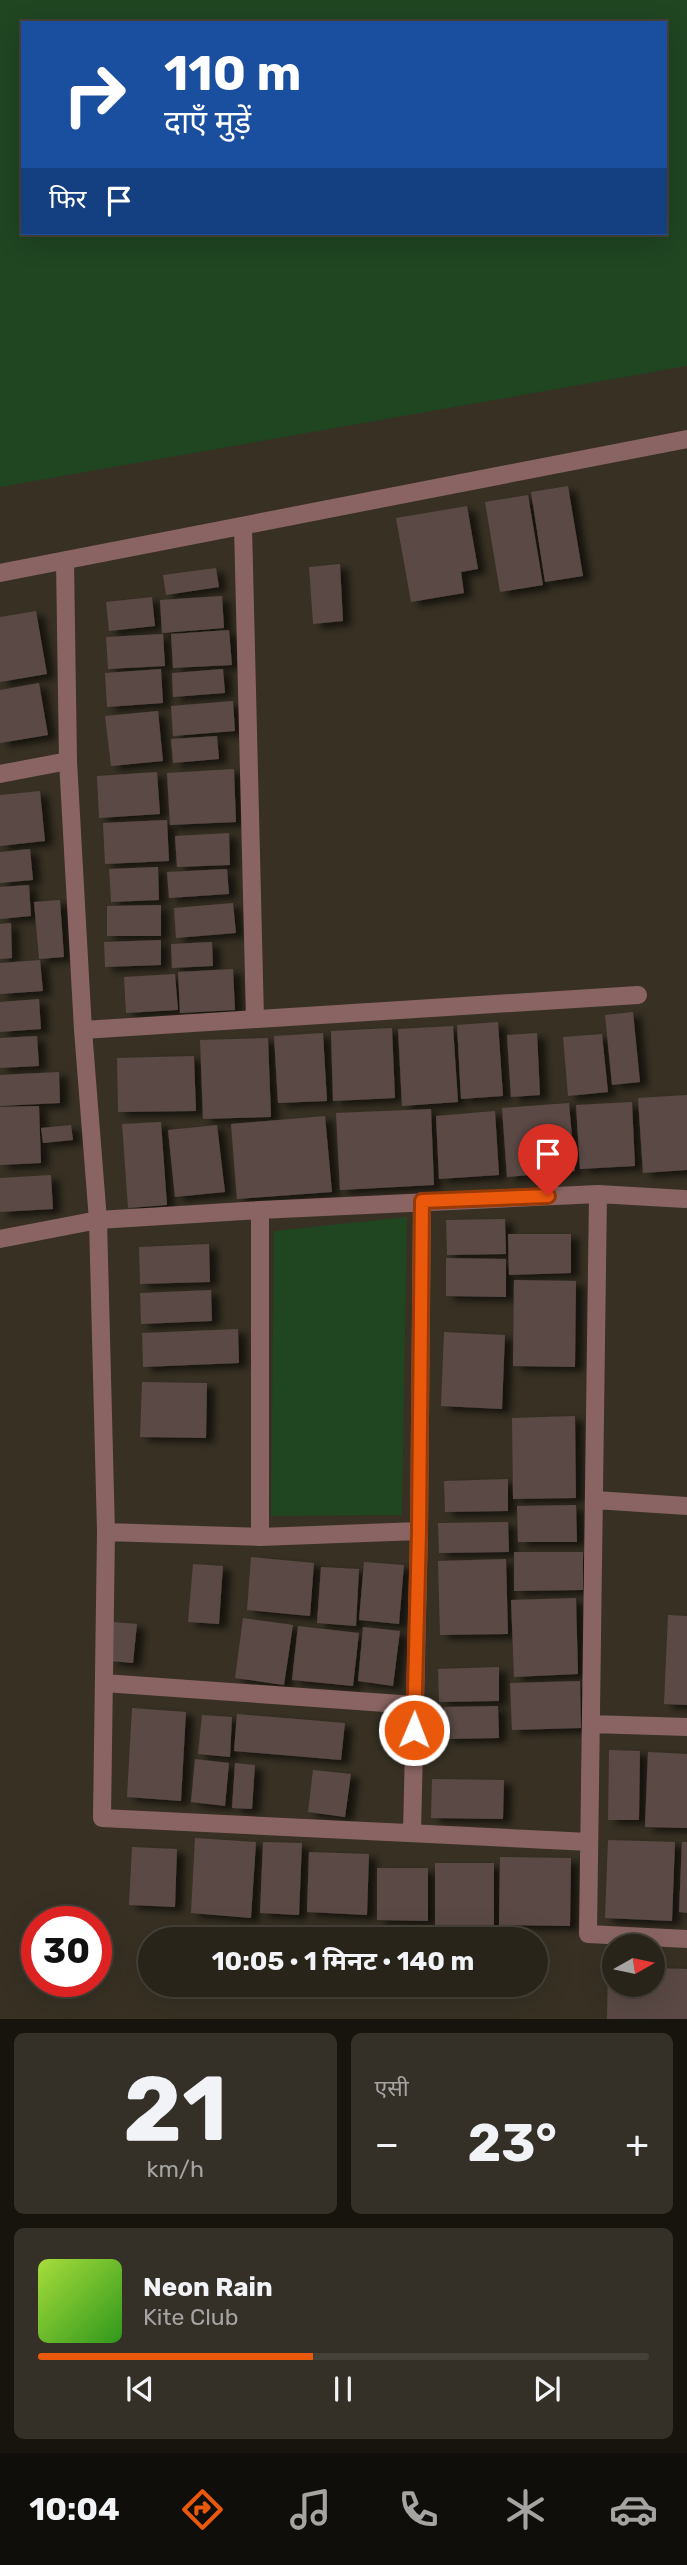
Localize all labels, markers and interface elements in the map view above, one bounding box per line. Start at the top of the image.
text: 110 m [164,44,301,102]
icon: right [49,49,140,140]
text: दाएँ मुड़ें [164,103,251,141]
icon: arrive [100,182,138,220]
text: फिर [49,184,86,215]
pin [518,1124,578,1196]
icon: arrive [529,1135,567,1173]
position arrow [377,1693,451,1767]
speed limit sign: 30 [21,1906,112,1997]
north arrow [602,1934,665,1997]
map controls [602,1934,665,1997]
text: 10:05 · 1 मिनट · 140 m [212,1946,474,1977]
text: 21 [123,2055,227,2163]
text: एसी [375,2074,409,2102]
text: 23° [468,2112,557,2174]
text: − [375,2121,399,2167]
text: + [625,2121,649,2167]
text: km/h [147,2155,204,2183]
text: Neon Rain [143,2272,273,2303]
text: Kite Club [143,2303,238,2331]
icon: previous [121,2370,159,2408]
icon: pause [324,2370,362,2408]
icon: next [528,2370,566,2408]
icon: directions [178,2485,227,2534]
icon: music [286,2485,335,2534]
icon: phone [394,2485,443,2534]
icon: climate [501,2485,550,2534]
icon: car [609,2485,658,2534]
text: 10:04 [29,2490,120,2528]

